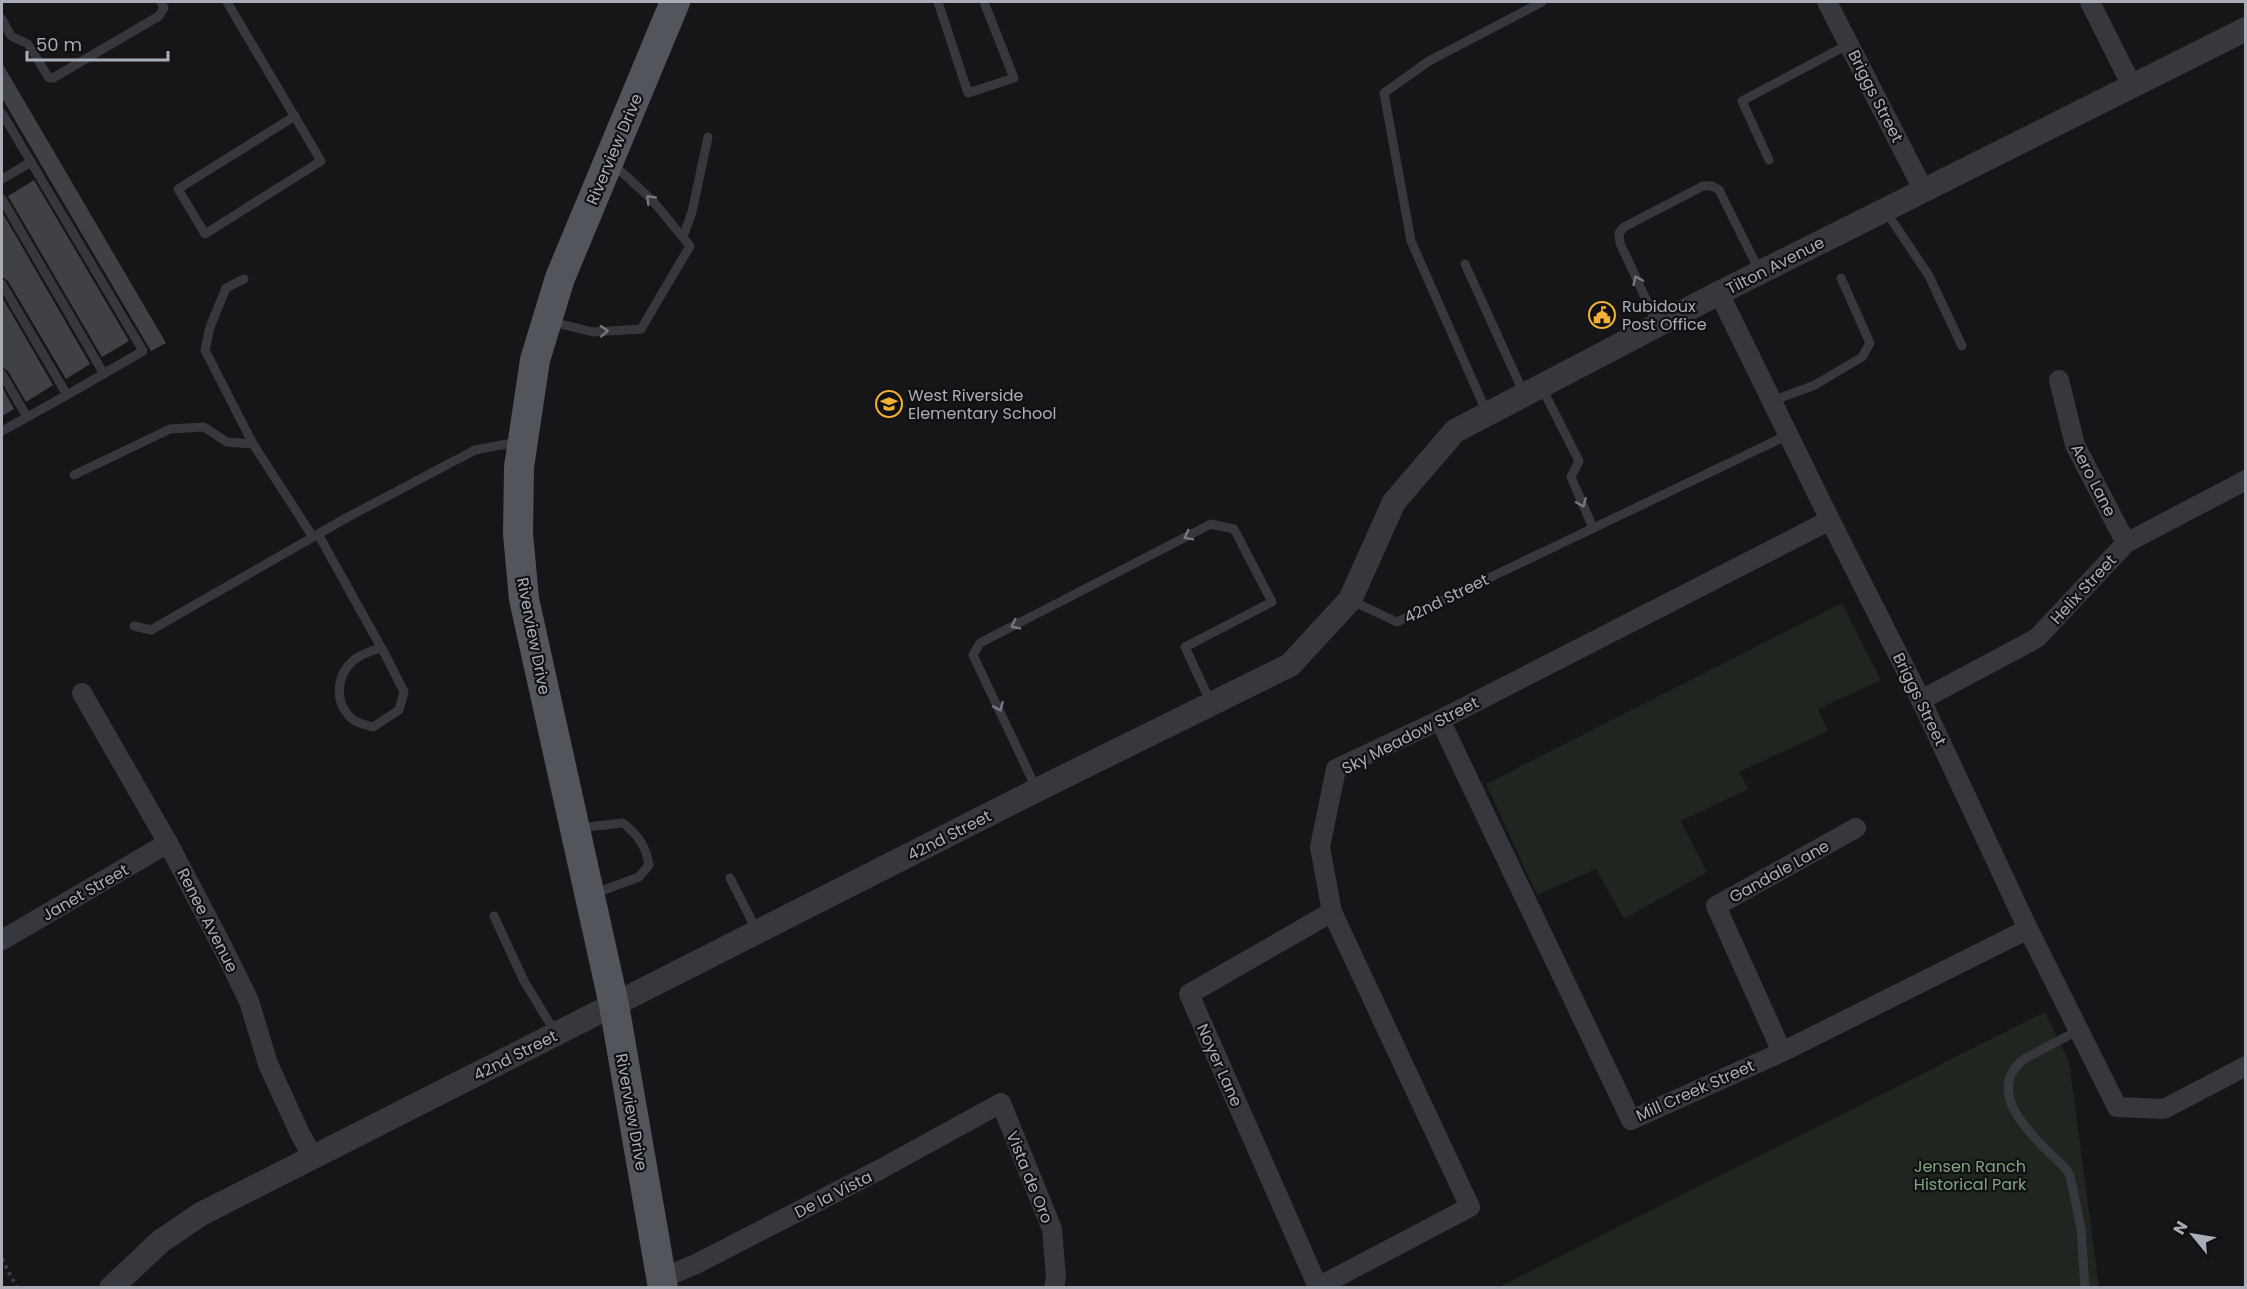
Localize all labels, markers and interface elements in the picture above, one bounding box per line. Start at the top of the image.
scale bar [27,24,168,62]
text: 50 m [36,32,82,57]
street label: Briggs Street [1842,46,1909,147]
street label: Riverview Drive [581,90,648,208]
one-way arrow [647,195,658,206]
street label: Tilton Avenue [1722,231,1828,300]
one-way arrow [1632,275,1644,286]
place label: Rubidoux Post Office [1622,295,1707,336]
public building icon: Rubidoux Post Office [1587,300,1617,330]
one-way arrow [600,325,609,338]
place label: West Riverside Elementary School [908,384,1056,425]
school or university icon: West Riverside Elementary School [874,389,904,419]
street label: Aero Lane [2065,440,2122,521]
one-way arrow [1575,496,1587,507]
one-way arrow [1184,529,1194,540]
street label: Helix Street [2045,549,2122,629]
street label: 42nd Street [1400,568,1493,629]
street label: Riverview Drive [511,576,556,697]
one-way arrow [1010,618,1021,629]
street label: Briggs Street [1887,649,1952,750]
street label: Sky Meadow Street [1338,691,1483,780]
one-way arrow [991,701,1003,712]
street label: 42nd Street [903,804,995,866]
street label: Gandale Lane [1725,834,1833,908]
street label: Janet Street [38,858,133,926]
street label: Renee Avenue [171,864,244,976]
street label: Noyer Lane [1191,1020,1248,1110]
street label: 42nd Street [469,1024,561,1086]
street label: Riverview Drive [610,1052,653,1173]
street label: Mill Creek Street [1632,1054,1758,1127]
street label: Vista de Oro [1001,1128,1059,1227]
park label: Jensen Ranch Historical Park [1914,1155,2027,1196]
street label: De la Vista [790,1165,876,1224]
north arrow [2163,1205,2223,1265]
text: N [2167,1217,2193,1239]

